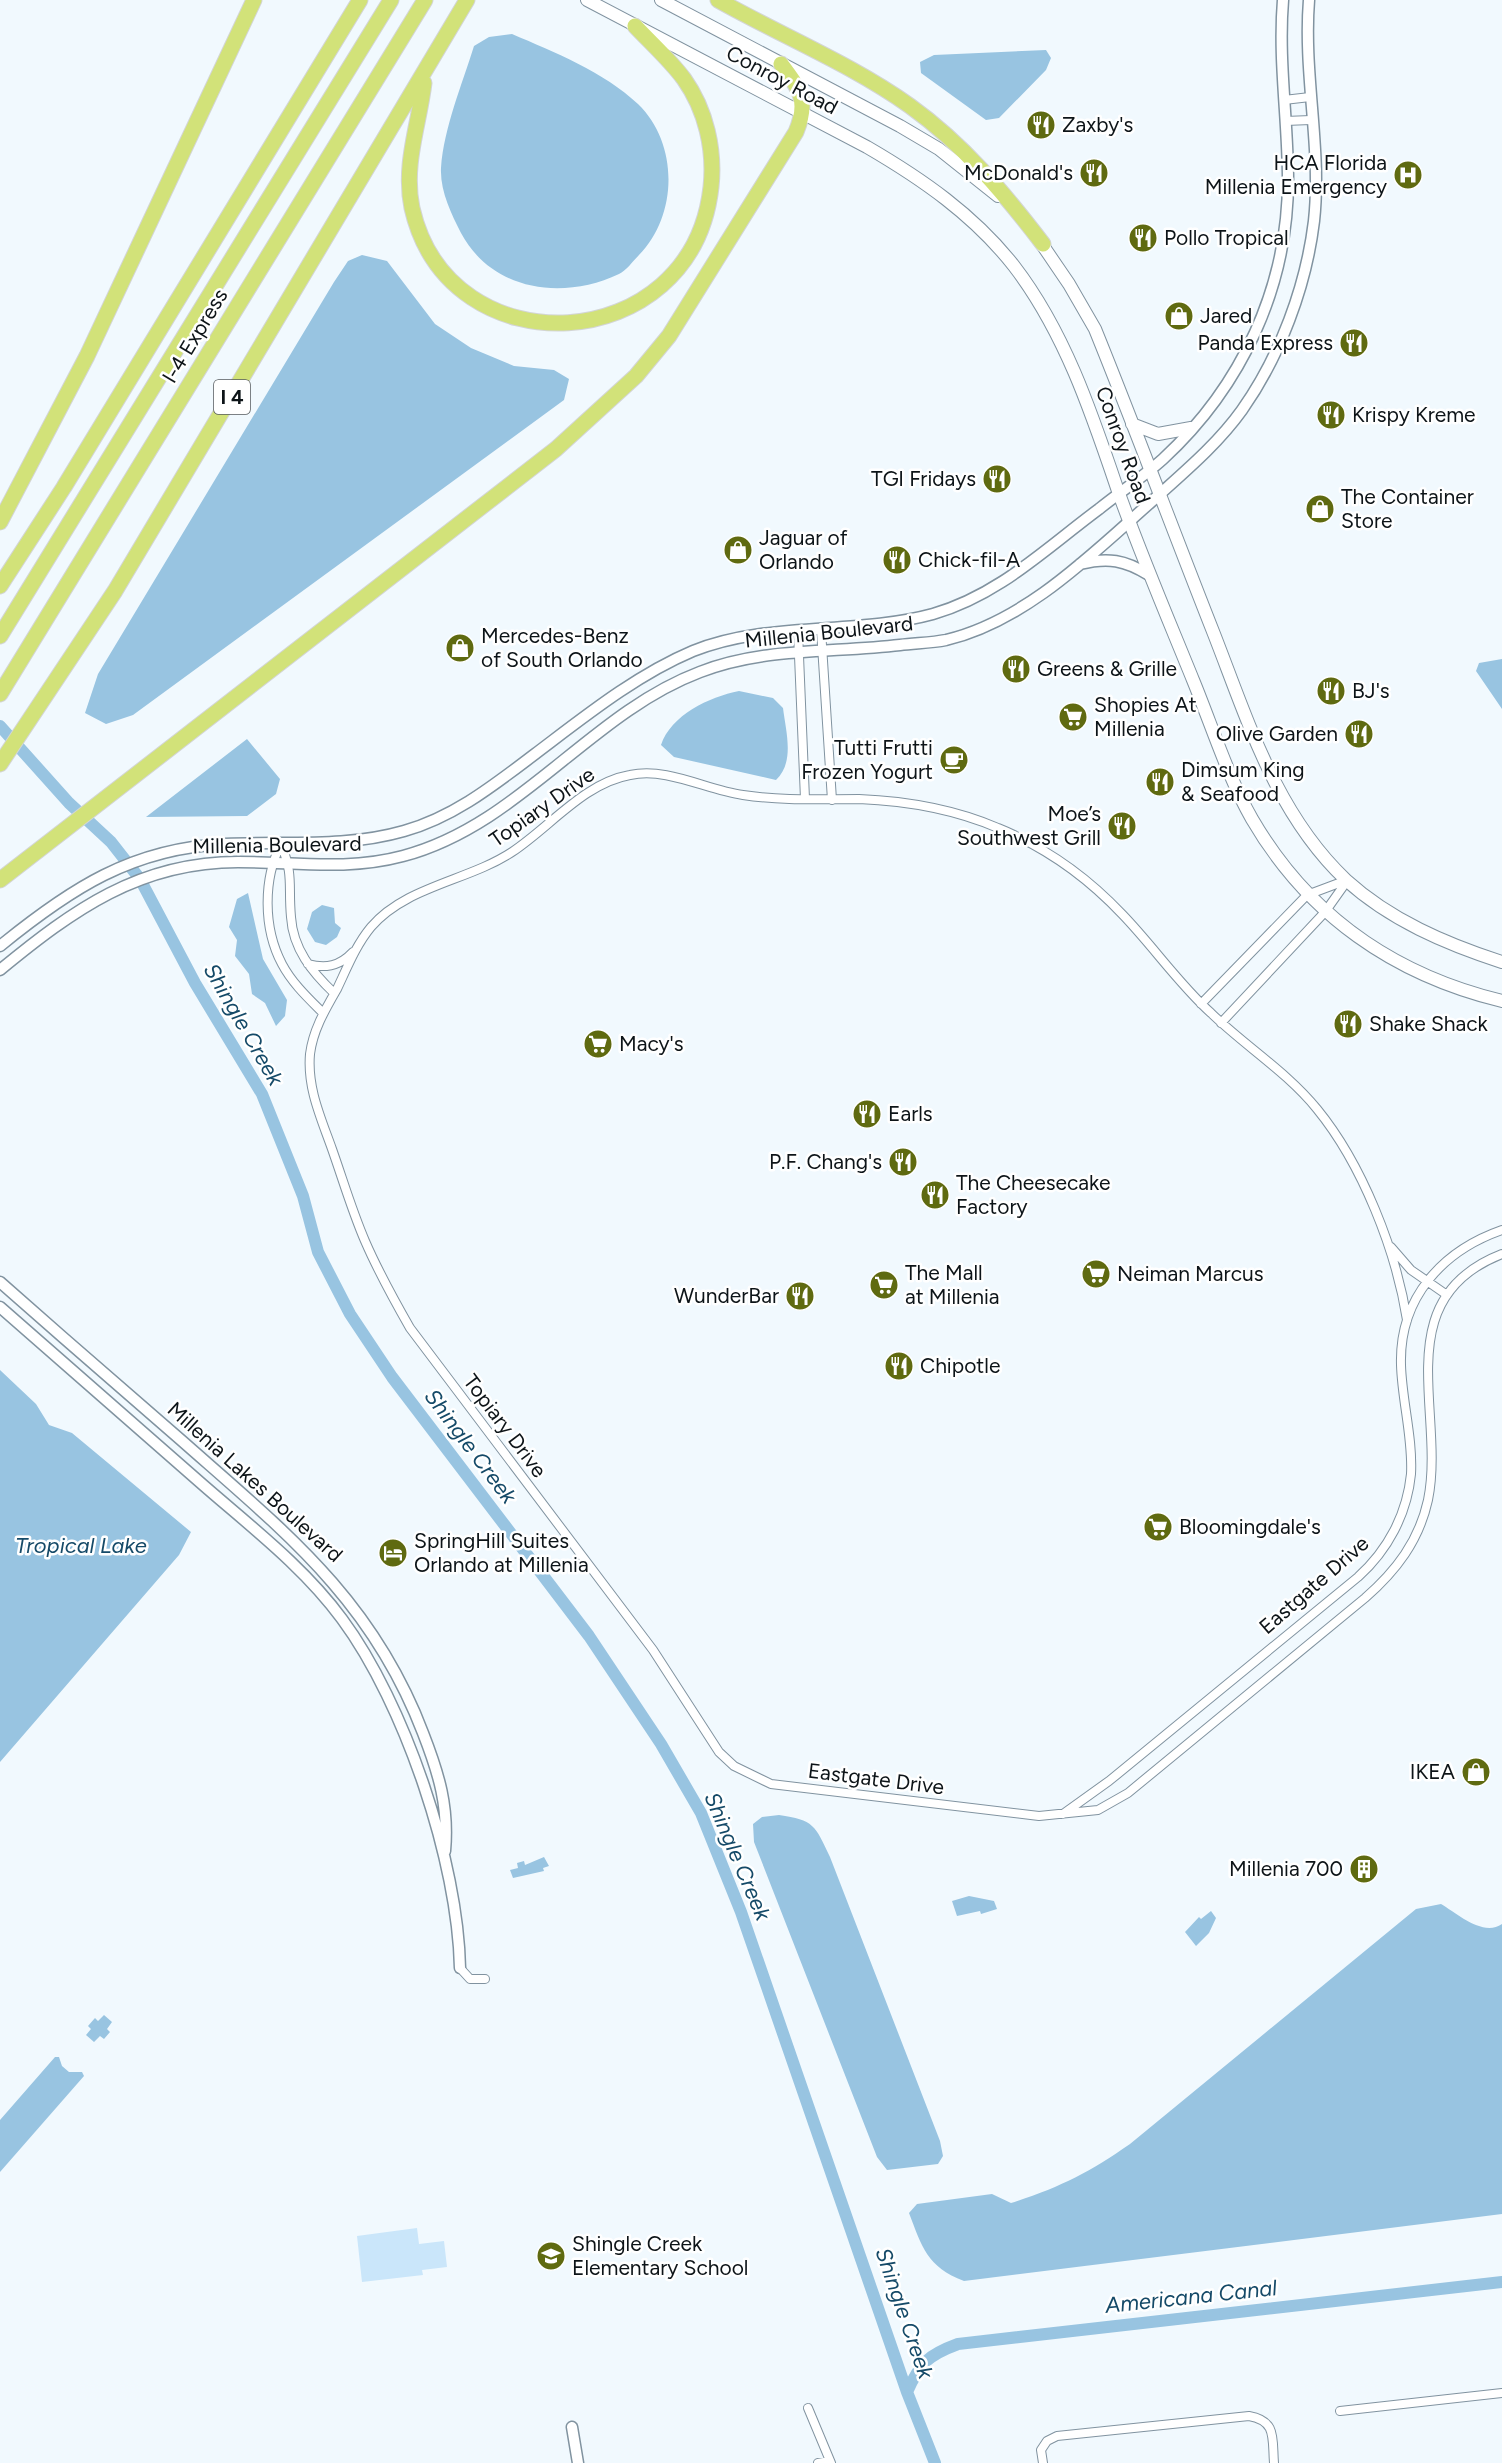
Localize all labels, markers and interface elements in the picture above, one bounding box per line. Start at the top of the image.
street label: Conroy Road [722,40,842,119]
restaurant icon: Zaxby's [1025,109,1057,141]
place label: Zaxby's [1062,112,1133,137]
place label: HCA Florida Millenia Emergency [1205,150,1387,199]
restaurant icon: McDonald's [1078,157,1110,189]
hospital icon: HCA Florida Millenia Emergency [1392,159,1424,191]
place label: McDonald's [964,160,1073,185]
restaurant icon: Pollo Tropical [1127,222,1159,254]
place label: Pollo Tropical [1164,225,1289,250]
street label: I-4 Express [157,284,232,387]
shop icon: Jared [1163,300,1195,332]
place label: Jared [1200,303,1252,328]
restaurant icon: Panda Express [1338,327,1370,359]
place label: Panda Express [1197,330,1333,355]
road number: I 4 [214,380,250,414]
street label: Conroy Road [1091,383,1156,507]
restaurant icon: Krispy Kreme [1315,399,1347,431]
place label: Krispy Kreme [1352,402,1476,427]
restaurant icon: TGI Fridays [981,463,1013,495]
place label: TGI Fridays [871,466,976,491]
place label: The Container Store [1341,484,1474,533]
shop icon: The Container Store [1304,493,1336,525]
place label: Jaguar of Orlando [759,525,848,574]
shop icon: Jaguar of Orlando [722,534,754,566]
restaurant icon: Chick-fil-A [881,544,913,576]
place label: Chick-fil-A [918,547,1020,572]
street label: Millenia Boulevard [744,610,914,653]
place label: Mercedes-Benz of South Orlando [481,623,643,672]
shop icon: Mercedes-Benz of South Orlando [444,632,476,664]
restaurant icon: Greens & Grille [1000,653,1032,685]
place label: Greens & Grille [1037,656,1177,681]
restaurant icon: BJ's [1315,675,1347,707]
place label: BJ's [1352,678,1390,703]
place label: Shopies At Millenia [1094,692,1197,741]
supermarket icon: Shopies At Millenia [1057,701,1089,733]
restaurant icon: Olive Garden [1343,718,1375,750]
place label: Olive Garden [1216,721,1338,746]
place label: Tutti Frutti Frozen Yogurt [801,735,933,784]
cafe icon: Tutti Frutti Frozen Yogurt [938,744,970,776]
place label: Dimsum King & Seafood [1181,757,1304,806]
street label: Topiary Drive [484,761,599,852]
restaurant icon: Dimsum King & Seafood [1144,766,1176,798]
place label: Moe’s Southwest Grill [957,801,1101,850]
restaurant icon: Moe’s Southwest Grill [1106,810,1138,842]
street label: Millenia Boulevard [192,831,362,858]
water label: Shingle Creek [198,958,290,1091]
restaurant icon: Shake Shack [1332,1008,1364,1040]
place label: Shake Shack [1369,1011,1489,1036]
supermarket icon: Macy's [582,1028,614,1060]
place label: Macy's [619,1031,684,1056]
restaurant icon: Earls [851,1098,883,1130]
place label: Earls [888,1101,933,1126]
restaurant icon: P.F. Chang's [887,1146,919,1178]
place label: P.F. Chang's [769,1149,882,1174]
place label: The Cheesecake Factory [956,1170,1111,1219]
restaurant icon: The Cheesecake Factory [919,1179,951,1211]
supermarket icon: Neiman Marcus [1080,1258,1112,1290]
place label: The Mall at Millenia [905,1260,999,1309]
place label: Neiman Marcus [1117,1261,1264,1286]
supermarket icon: The Mall at Millenia [868,1269,900,1301]
restaurant icon: WunderBar [784,1280,816,1312]
place label: WunderBar [674,1283,779,1308]
restaurant icon: Chipotle [883,1350,915,1382]
place label: Chipotle [920,1353,1000,1378]
street label: Topiary Drive [459,1369,552,1482]
water label: Shingle Creek [419,1384,523,1510]
street label: Millenia Lakes Boulevard [163,1396,348,1567]
supermarket icon: Bloomingdale's [1142,1511,1174,1543]
place label: Bloomingdale's [1179,1514,1321,1539]
place label: SpringHill Suites Orlando at Millenia [414,1528,589,1577]
street label: Eastgate Drive [1254,1530,1374,1639]
water label: Tropical Lake [15,1532,147,1559]
hotel icon: SpringHill Suites Orlando at Millenia [377,1537,409,1569]
shop icon: IKEA [1460,1756,1492,1788]
street label: Eastgate Drive [807,1758,946,1799]
place label: IKEA [1410,1759,1455,1784]
water label: Shingle Creek [698,1788,777,1926]
building icon: Millenia 700 [1348,1853,1380,1885]
place label: Millenia 700 [1229,1856,1343,1881]
place label: Shingle Creek Elementary School [572,2231,748,2280]
school or university icon: Shingle Creek Elementary School [535,2240,567,2272]
water label: Shingle Creek [870,2244,940,2383]
water label: Americana Canal [1103,2274,1278,2319]

